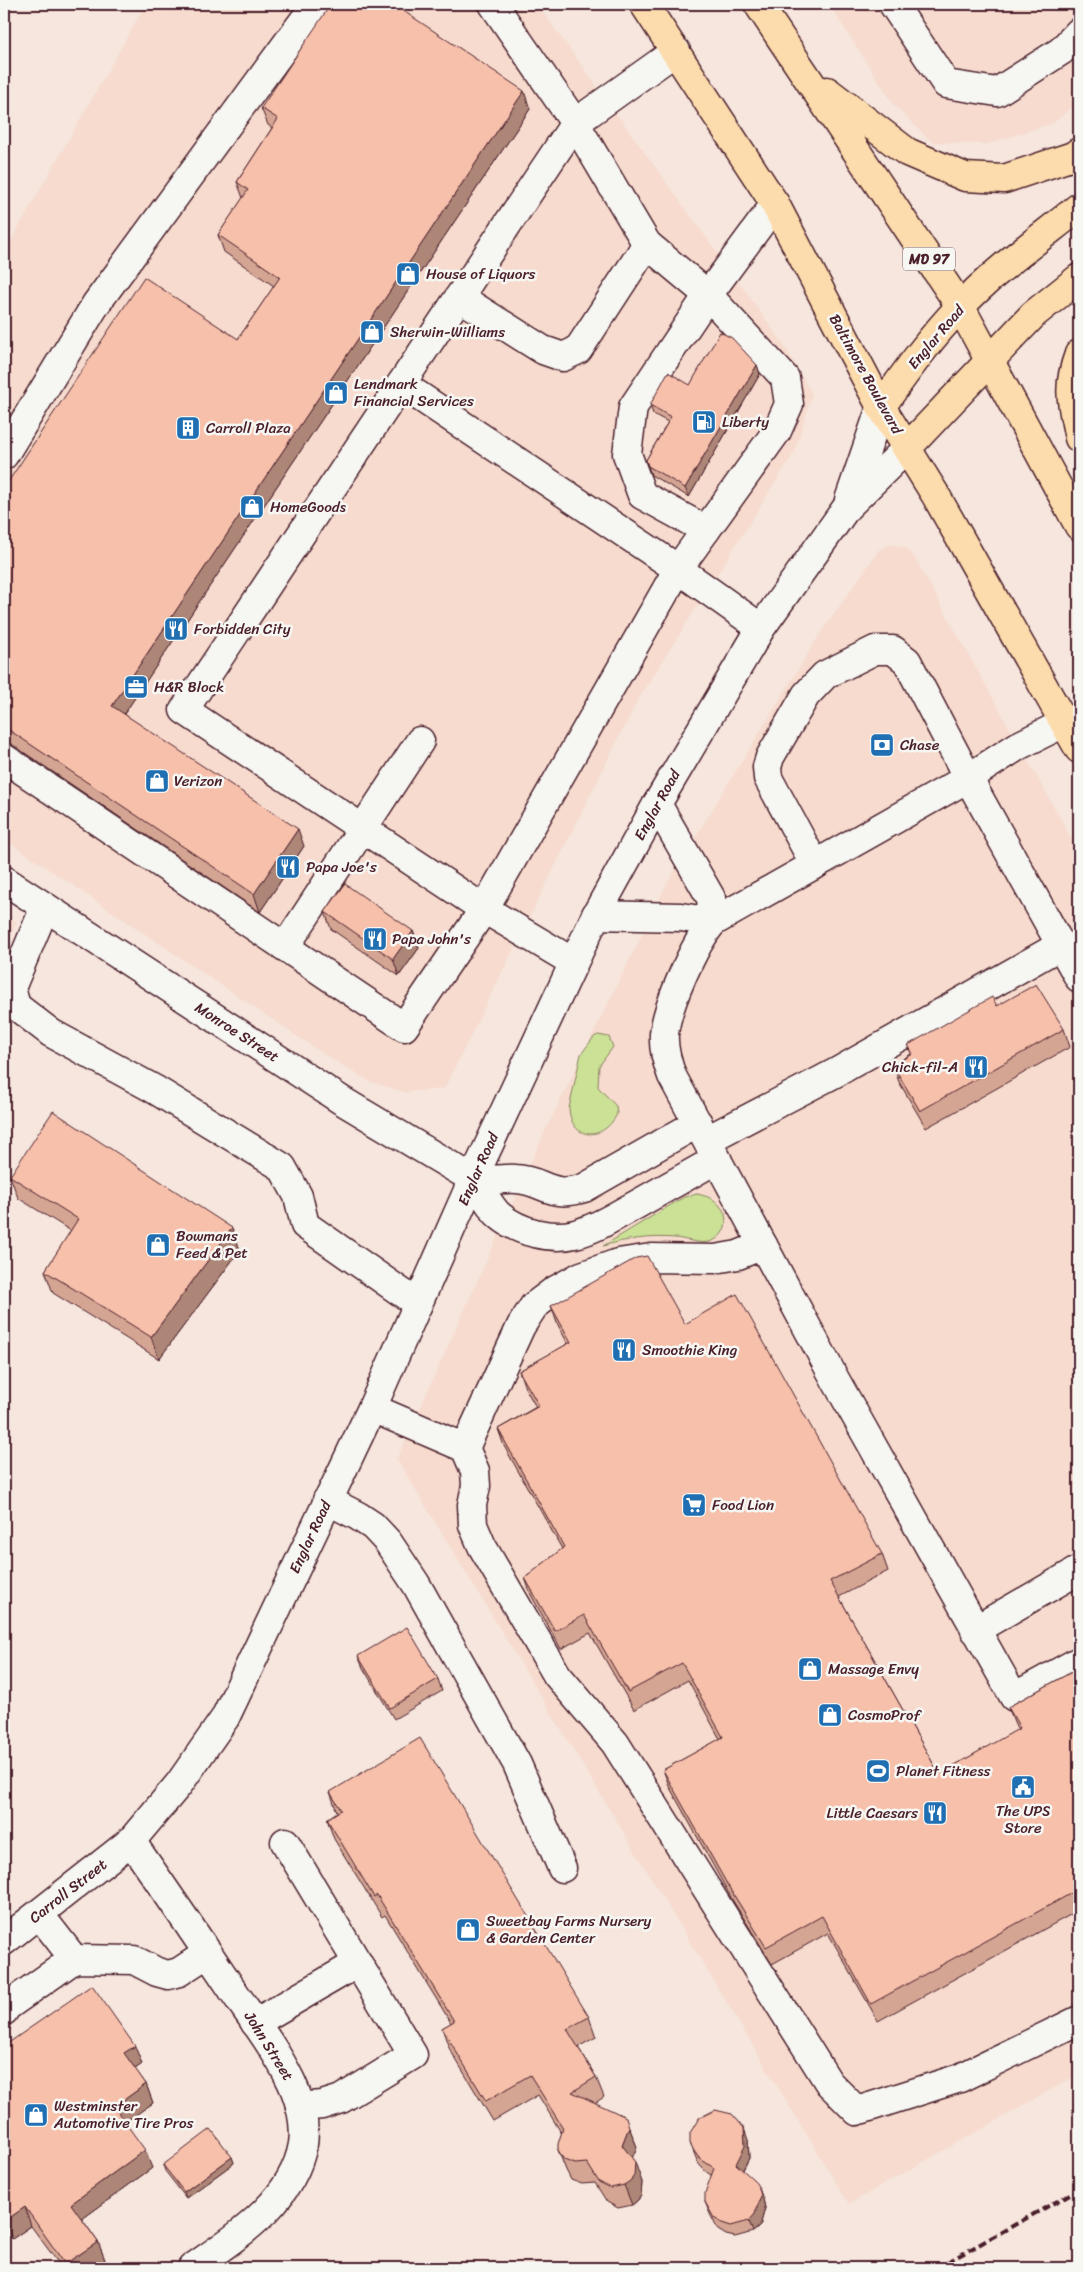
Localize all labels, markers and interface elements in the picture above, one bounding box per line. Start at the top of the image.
road number: MD 97 [903,248,955,270]
shop icon: House of Liquors [395,261,421,287]
place label: House of Liquors [426,261,536,287]
street label: Englar Road [901,298,972,375]
street label: Baltimore Boulevard [822,309,910,440]
shop icon: Sherwin-Williams [359,319,385,345]
place label: Sherwin-Williams [390,319,505,345]
place label: Lendmark Financial Services [354,371,474,414]
shop icon: Lendmark Financial Services [323,380,349,406]
fuel station icon: Liberty [691,409,717,435]
place label: Liberty [722,409,769,435]
building icon: Carroll Plaza [175,415,201,441]
place label: Carroll Plaza [206,415,291,441]
shop icon: HomeGoods [239,494,265,520]
place label: HomeGoods [270,494,347,520]
restaurant icon: Forbidden City [163,616,189,642]
place label: Forbidden City [194,616,291,642]
office icon: H&R Block [123,674,149,700]
place label: H&R Block [154,674,224,700]
bank icon: Chase [869,732,895,758]
place label: Chase [900,732,940,758]
street label: Englar Road [627,764,688,845]
shop icon: Verizon [144,768,170,794]
place label: Verizon [174,768,222,794]
restaurant icon: Papa Joe's [275,854,301,880]
place label: Papa Joe's [306,854,377,880]
restaurant icon: Papa John's [362,926,388,952]
place label: Papa John's [392,926,471,952]
street label: Monroe Street [189,995,285,1069]
place label: Chick-fil-A [882,1054,958,1080]
restaurant icon: Chick-fil-A [963,1054,989,1080]
street label: Englar Road [450,1127,506,1210]
place label: Bowmans Feed & Pet [176,1223,248,1266]
shop icon: Bowmans Feed & Pet [145,1232,171,1258]
restaurant icon: Smoothie King [611,1337,637,1363]
place label: Smoothie King [642,1337,738,1363]
supermarket icon: Food Lion [681,1492,707,1518]
place label: Food Lion [712,1492,774,1518]
street label: Englar Road [282,1495,339,1578]
shop icon: Massage Envy [797,1656,823,1682]
place label: Massage Envy [828,1656,919,1682]
shop icon: CosmoProf [817,1702,843,1728]
place label: CosmoProf [848,1702,922,1728]
sports icon: Planet Fitness [865,1758,891,1784]
place label: Planet Fitness [896,1758,990,1784]
public building icon: The UPS Store [1010,1774,1036,1800]
place label: The UPS Store [996,1798,1050,1841]
place label: Little Caesars [827,1800,918,1826]
restaurant icon: Little Caesars [922,1800,948,1826]
street label: Carroll Street [23,1852,113,1930]
place label: Sweetbay Farms Nursery & Garden Center [486,1908,651,1951]
shop icon: Sweetbay Farms Nursery & Garden Center [455,1917,481,1943]
street label: John Street [237,2005,301,2086]
place label: Westminster Automotive Tire Pros [53,2093,194,2136]
shop icon: Westminster Automotive Tire Pros [23,2102,49,2128]

